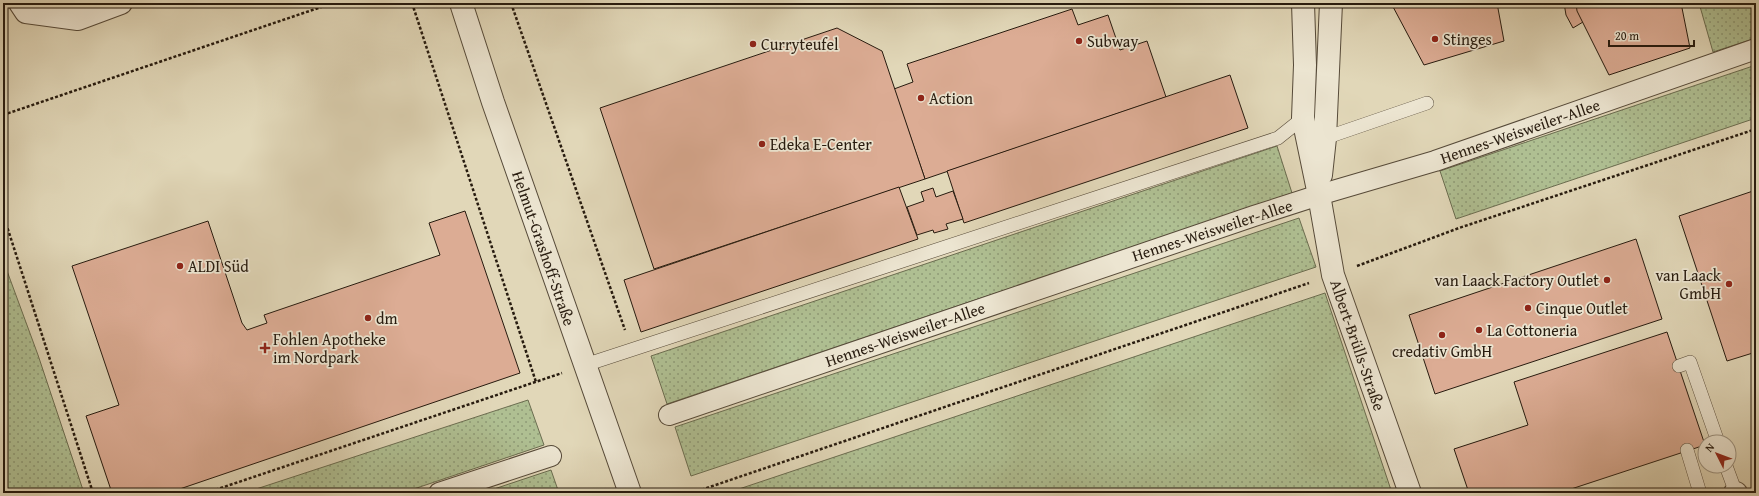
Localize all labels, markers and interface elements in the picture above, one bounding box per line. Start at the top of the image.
scale bar [1609,22,1694,48]
place label: Stinges [1443,27,1492,51]
text: 20 m [1615,27,1639,44]
place label: Subway [1087,29,1138,53]
place label: Curryteufel [761,32,839,56]
marker: Stinges [1430,34,1440,44]
marker: Subway [1074,36,1084,46]
marker: Curryteufel [748,39,758,49]
place label: Action [929,86,973,110]
street label: Hennes-Weisweiler-Allee [1437,92,1603,170]
marker: Action [916,93,926,103]
place label: Edeka E-Center [770,132,872,156]
marker: Edeka E-Center [757,139,767,149]
street label: Helmut-Grashoff-Straße [506,167,582,329]
street label: Hennes-Weisweiler-Allee [1129,193,1295,267]
place label: ALDI Süd [188,254,249,278]
marker: ALDI Süd [175,261,185,271]
place label: van Laack GmbH [1655,263,1722,305]
place label: van Laack Factory Outlet [1434,268,1599,292]
marker: van Laack Factory Outlet [1602,275,1612,285]
street label: Albert-Brülls-Straße [1324,276,1392,414]
marker: van Laack GmbH [1724,279,1734,289]
street label: Hennes-Weisweiler-Allee [822,295,988,373]
place label: Cinque Outlet [1536,296,1628,320]
marker: Cinque Outlet [1523,303,1533,313]
place label: dm [376,306,398,330]
marker: dm [363,313,373,323]
place label: La Cottoneria [1487,318,1578,342]
marker: La Cottoneria [1474,325,1484,335]
place label: Fohlen Apotheke im Nordpark [273,327,386,369]
marker: credativ GmbH [1437,330,1447,340]
place label: credativ GmbH [1392,339,1492,363]
marker: Fohlen Apotheke im Nordpark [260,343,270,353]
north arrow [1697,434,1737,474]
text: N [1701,439,1718,455]

